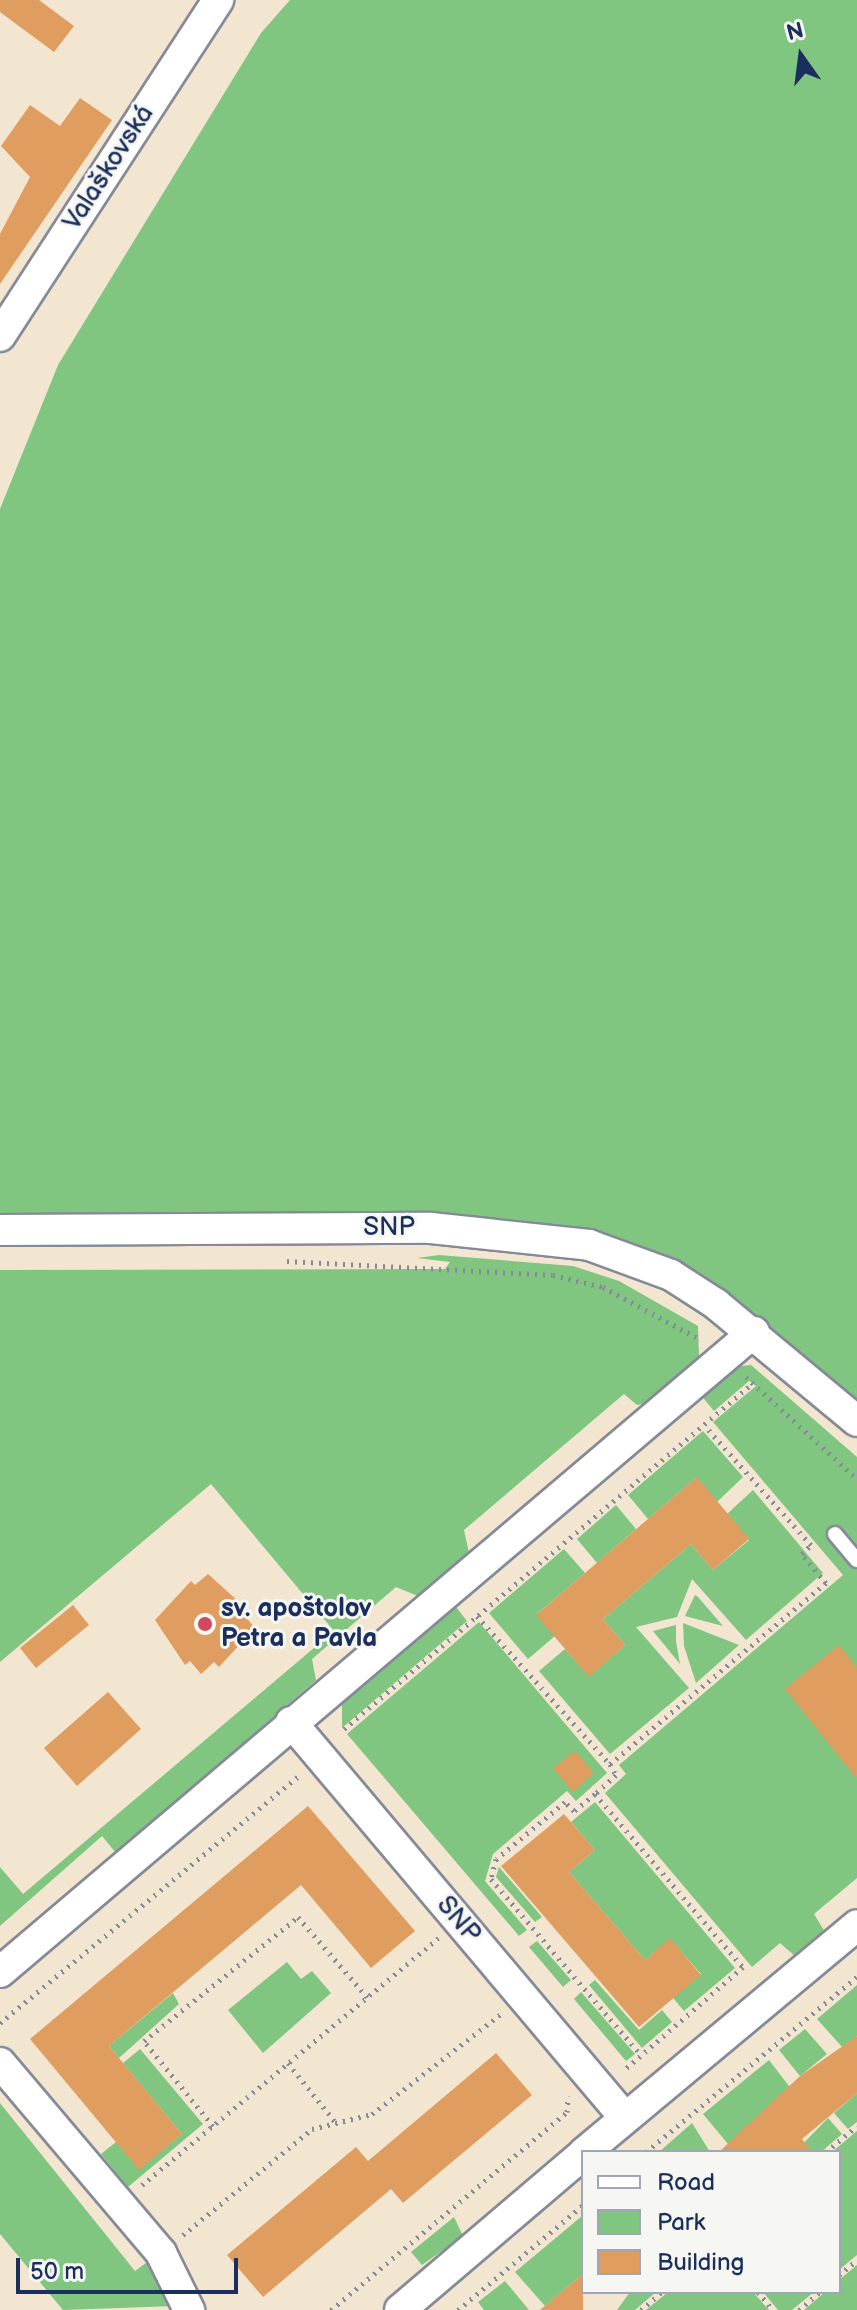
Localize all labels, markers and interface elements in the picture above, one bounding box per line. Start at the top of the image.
north arrow [761,16,841,96]
text: N [784,17,806,47]
street label: Valaškovská [57,100,161,236]
street label: SNP [363,1212,415,1244]
place label: sv. apoštolov Petra a Pavla [221,1593,377,1654]
marker: sv. apoštolov Petra a Pavla [196,1615,214,1633]
street label: SNP [429,1890,487,1950]
legend [581,2150,841,2294]
text: Road [657,2168,715,2197]
text: Park [657,2208,705,2237]
scale bar [20,2242,242,2292]
text: Building [657,2248,744,2277]
text: 50 m [30,2257,84,2286]

